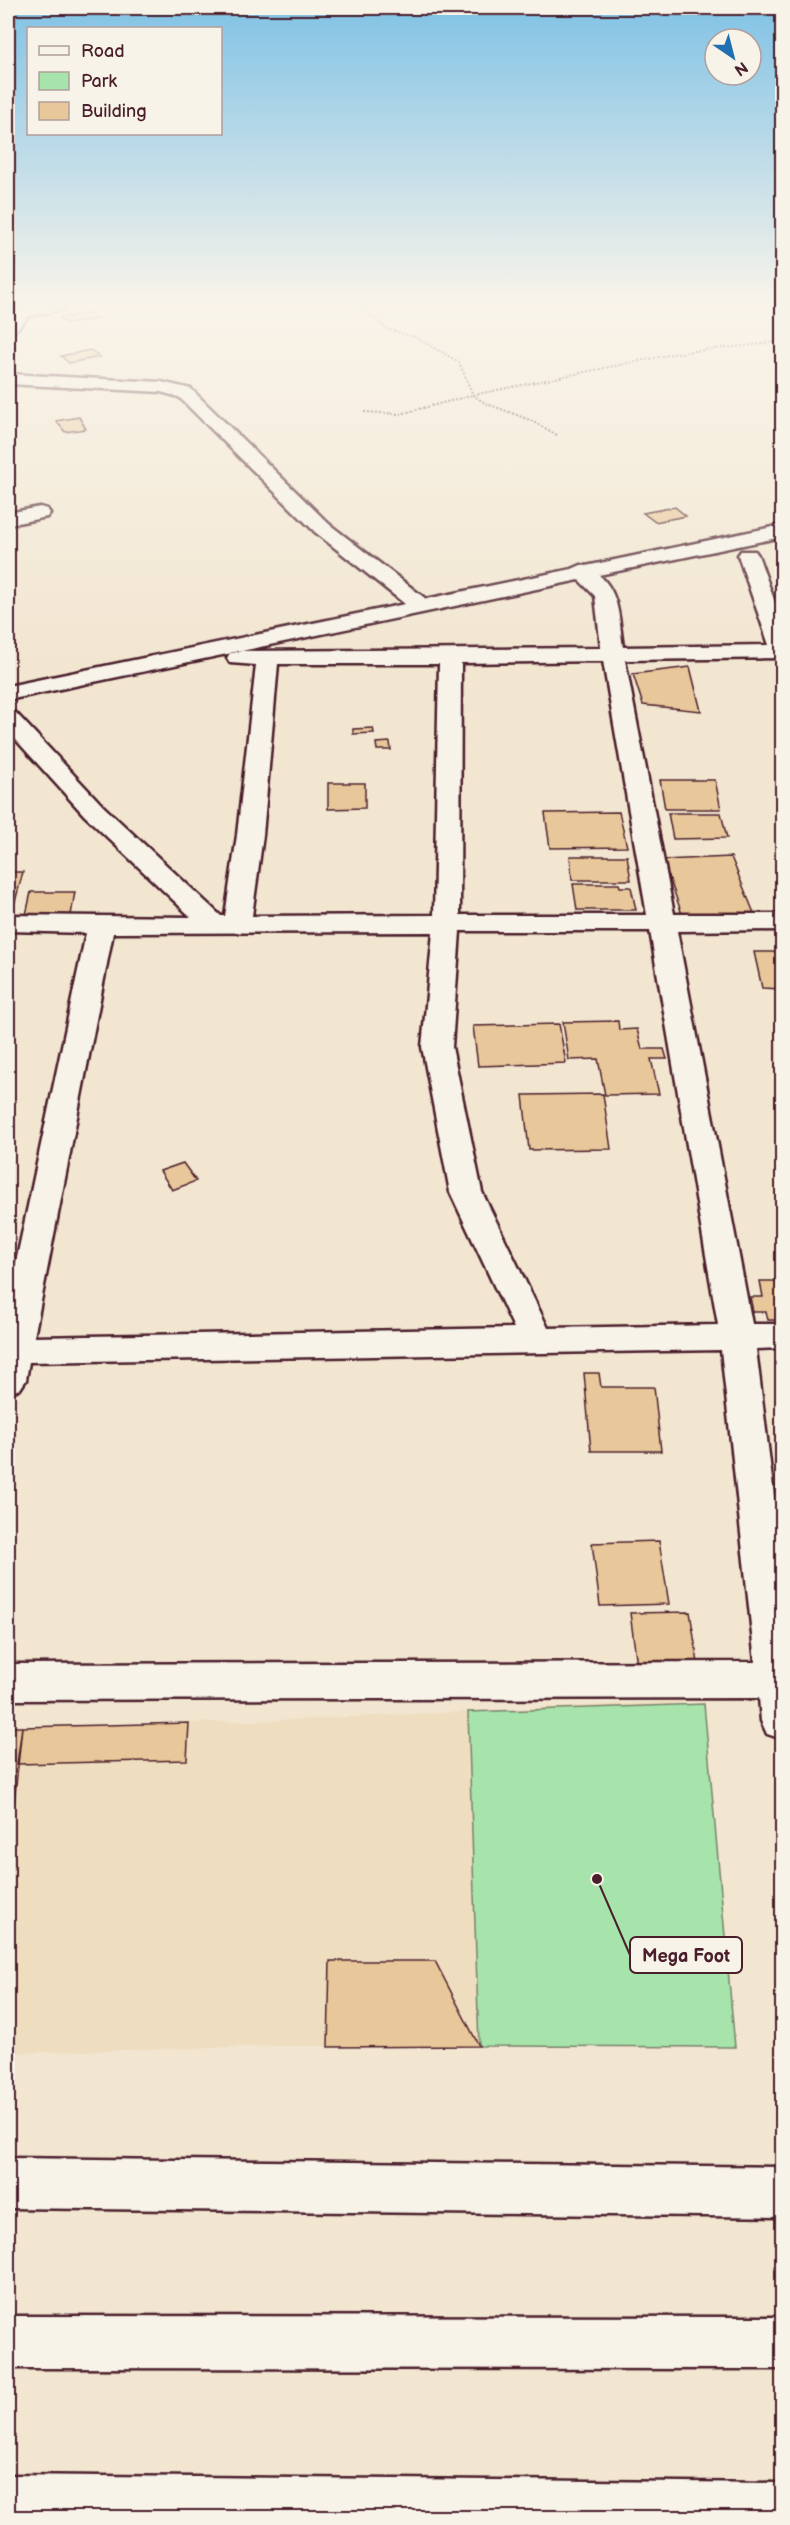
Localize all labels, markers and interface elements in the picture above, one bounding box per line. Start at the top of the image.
legend [27,27,222,135]
north arrow [703,27,763,87]
text: Road [81,41,125,62]
text: N [730,57,751,79]
text: Park [81,71,117,92]
text: Building [81,101,147,122]
callout: Mega Foot [630,1937,742,1973]
text: Mega Foot [642,1946,730,1967]

